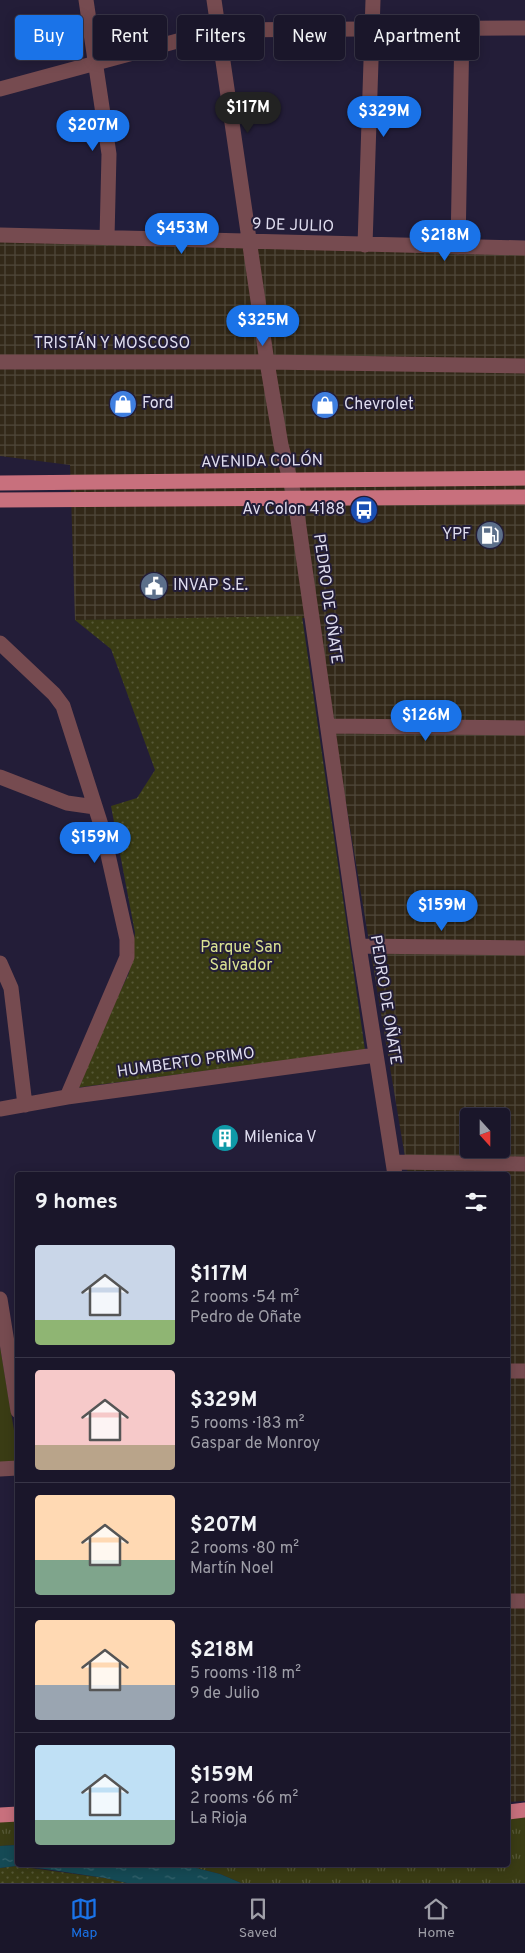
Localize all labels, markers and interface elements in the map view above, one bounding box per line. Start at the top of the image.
chip: Buy [15,15,83,60]
chip: Rent [93,15,167,60]
chip: Filters [177,15,264,60]
chip: New [274,15,345,60]
chip: Apartment [355,15,479,60]
pin: $117M [213,92,283,134]
pin: $329M [349,96,419,138]
text: $117M [226,98,270,118]
text: $329M [358,102,410,122]
pin: $207M [58,110,128,152]
text: $207M [67,116,119,136]
pin: $453M [147,212,217,255]
street label: 9 DE JULIO [252,215,334,237]
text: $453M [156,219,208,239]
pin: $218M [410,220,480,262]
text: $218M [421,226,469,246]
pin: $325M [228,304,298,347]
text: $325M [237,311,289,331]
street label: TRISTÁN Y MOSCOSO [34,332,190,354]
shop icon: Ford [108,389,138,419]
shop icon: Chevrolet [310,390,340,420]
place label: Ford [142,394,173,414]
place label: Chevrolet [344,395,414,415]
street label: AVENIDA COLÓN [201,449,323,473]
bus stop icon: Av Colon 4188 [349,495,379,525]
place label: Av Colon 4188 [242,500,345,520]
fuel station icon: YPF [475,520,505,550]
place label: YPF [442,525,471,545]
street label: PEDRO DE OÑATE [308,532,349,665]
public building icon: INVAP S.E. [139,571,169,601]
place label: INVAP S.E. [173,576,248,596]
pin: $126M [391,700,461,742]
text: $126M [402,706,450,726]
pin: $159M [60,822,130,864]
text: $159M [71,828,119,848]
pin: $159M [407,890,477,932]
text: $159M [418,896,466,916]
street label: PEDRO DE OÑATE [365,933,408,1066]
park label: Parque San Salvador [200,938,282,976]
street label: HUMBERTO PRIMO [116,1043,256,1083]
north arrow [460,1108,510,1158]
map controls [460,1108,510,1158]
building icon: Milenica V [210,1123,240,1153]
place label: Milenica V [244,1128,317,1148]
icon: filters [462,1188,490,1216]
text: 9 homes [35,1189,118,1216]
text: $117M [190,1261,248,1288]
icon: home [75,1265,135,1325]
text: 2 rooms · 54 m² [190,1288,299,1308]
text: Pedro de Oñate [190,1308,301,1328]
text: $329M [190,1387,258,1414]
icon: home [75,1390,135,1450]
text: 5 rooms · 183 m² [190,1414,305,1434]
text: Gaspar de Monroy [190,1434,320,1454]
text: $207M [190,1512,257,1539]
icon: home [75,1515,135,1575]
text: 2 rooms · 80 m² [190,1539,299,1559]
text: Martín Noel [190,1559,274,1579]
text: $218M [190,1637,254,1664]
icon: home [75,1640,135,1700]
text: 5 rooms · 118 m² [190,1664,301,1684]
text: 9 de Julio [190,1684,260,1704]
text: $159M [190,1762,254,1789]
icon: home [75,1765,135,1825]
text: 2 rooms · 66 m² [190,1789,298,1809]
text: La Rioja [190,1809,247,1829]
tab: Map [70,1895,98,1942]
tab: Saved [239,1895,277,1942]
tab: Home [418,1895,455,1942]

